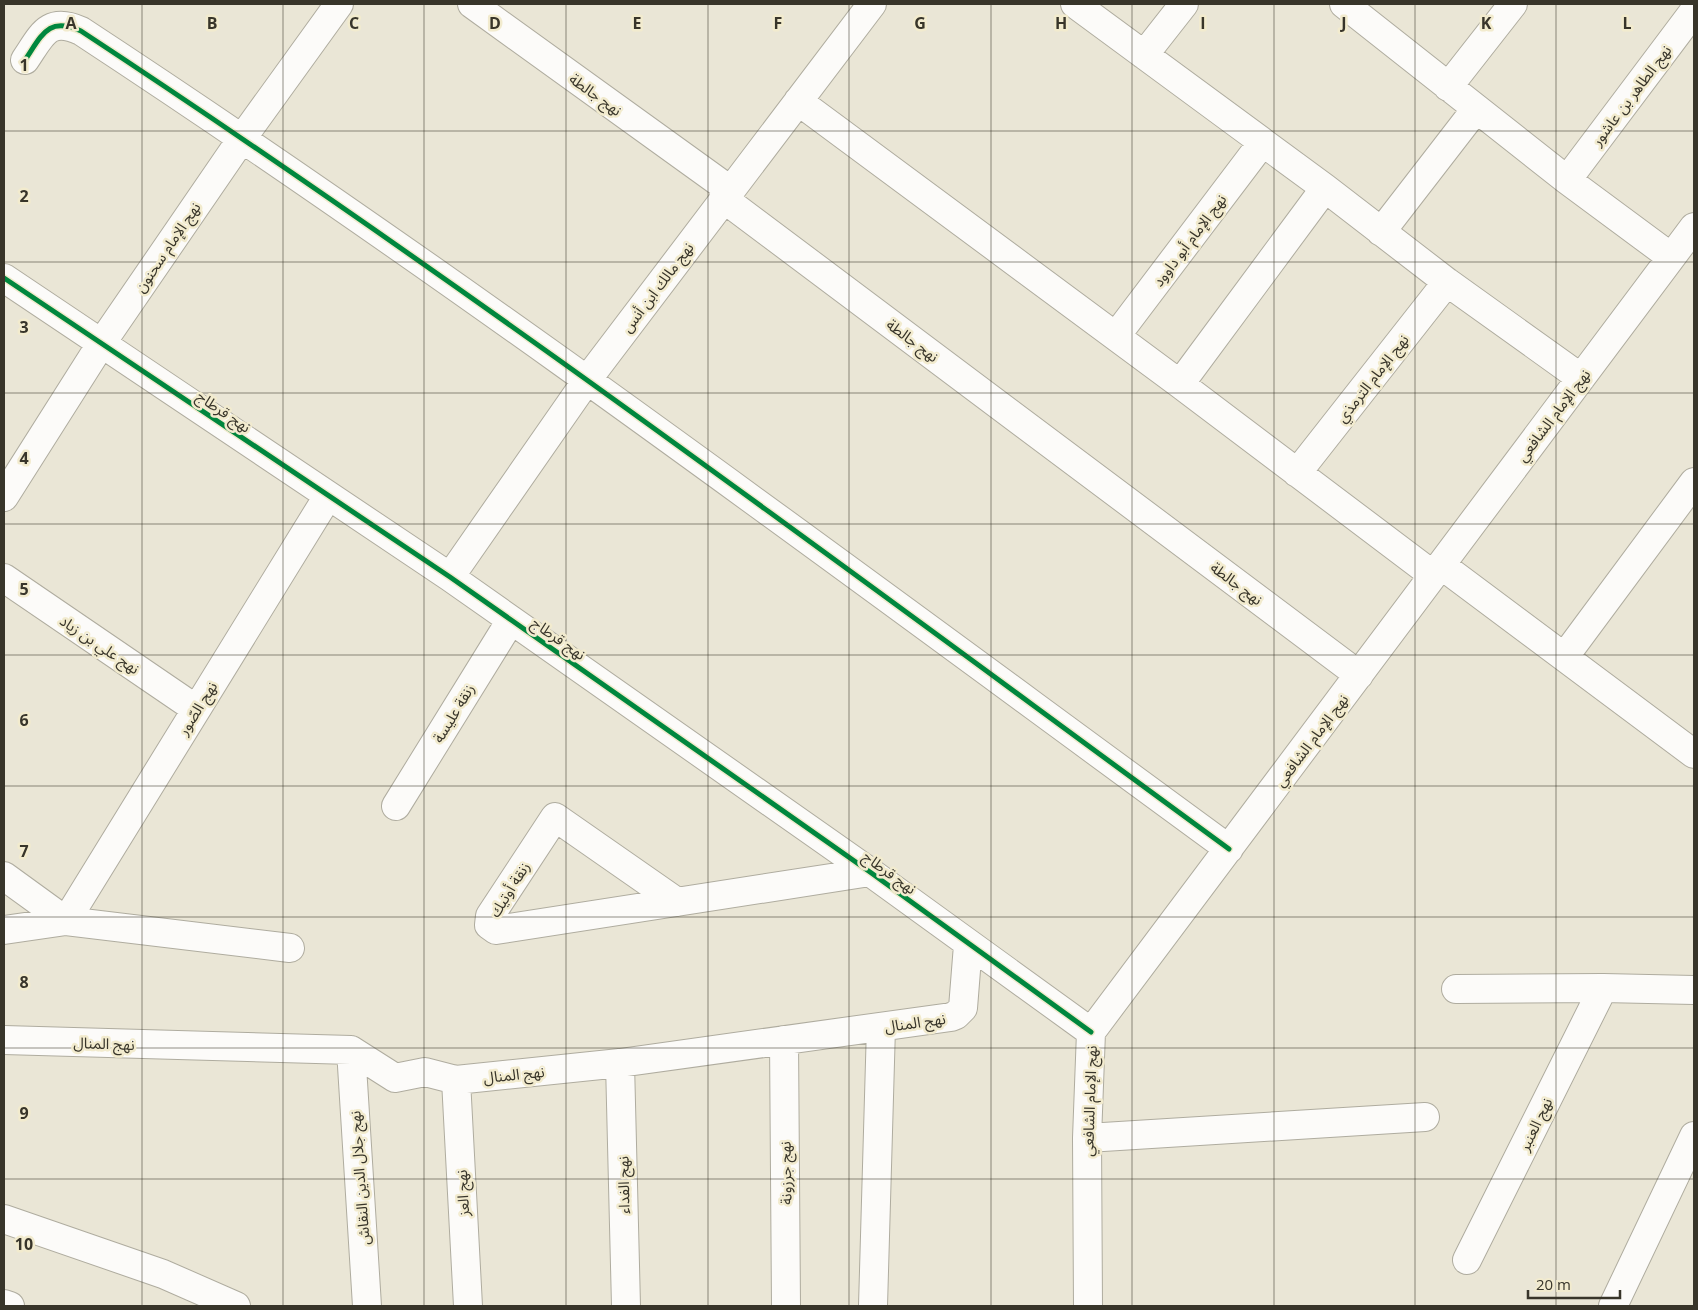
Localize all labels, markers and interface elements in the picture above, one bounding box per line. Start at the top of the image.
text: A [65,12,77,34]
text: B [207,12,217,34]
text: C [349,12,359,34]
text: D [489,12,501,34]
text: E [633,12,642,34]
text: F [774,12,782,34]
text: G [914,12,926,34]
text: H [1055,12,1067,34]
text: I [1200,12,1206,34]
text: J [1339,12,1347,34]
text: K [1481,12,1492,34]
text: L [1622,12,1632,34]
street label: نهج الطاهر بن عاشور [1586,41,1678,152]
text: 1 [19,54,29,76]
street label: نهج جالطة [564,68,626,122]
text: 2 [19,185,29,207]
street label: نهج الإمام أبو داوود [1148,190,1233,292]
street label: نهج الإمام سحنون [129,198,207,298]
street label: نهج مالك ابن أنس [616,238,700,338]
street label: نهج جالطة [881,314,943,369]
text: 3 [19,316,29,338]
street label: نهج الإمام الترمذي [1331,330,1415,428]
street label: نهج الإمام الشافعي [1512,365,1597,467]
street label: نهج قرطاج [191,385,255,439]
text: 4 [19,447,29,469]
street label: نهج جالطة [1205,557,1267,612]
text: 5 [19,578,29,600]
street label: نهج علي بن زياد [55,610,144,681]
street label: نهج قرطاج [526,612,590,666]
street label: نهج الصّور [172,677,224,741]
street label: زنقة عليسة [428,680,478,746]
street label: نهج الإمام الشافعي [1270,690,1355,792]
text: 6 [19,709,29,731]
text: 7 [19,840,29,862]
street label: نهج قرطاج [857,846,921,901]
street label: زنقة أوتيك [484,857,534,921]
text: 8 [19,971,29,993]
street label: نهج المنال [883,1008,947,1039]
street label: نهج المنال [73,1032,135,1057]
street label: نهج الإمام الشافعي [1077,1045,1104,1157]
street label: نهج المنال [482,1061,546,1090]
street label: نهج العنبر [1513,1094,1559,1156]
text: 9 [19,1102,29,1124]
street label: نهج جلال الدين النقاش [344,1110,377,1246]
street label: نهج جرزونة [774,1141,799,1205]
street label: نهج الفداء [612,1156,637,1214]
street label: نهج العز [451,1169,476,1218]
text: 10 [15,1233,33,1255]
scale bar [1528,1268,1620,1300]
text: 20 m [1536,1274,1571,1294]

